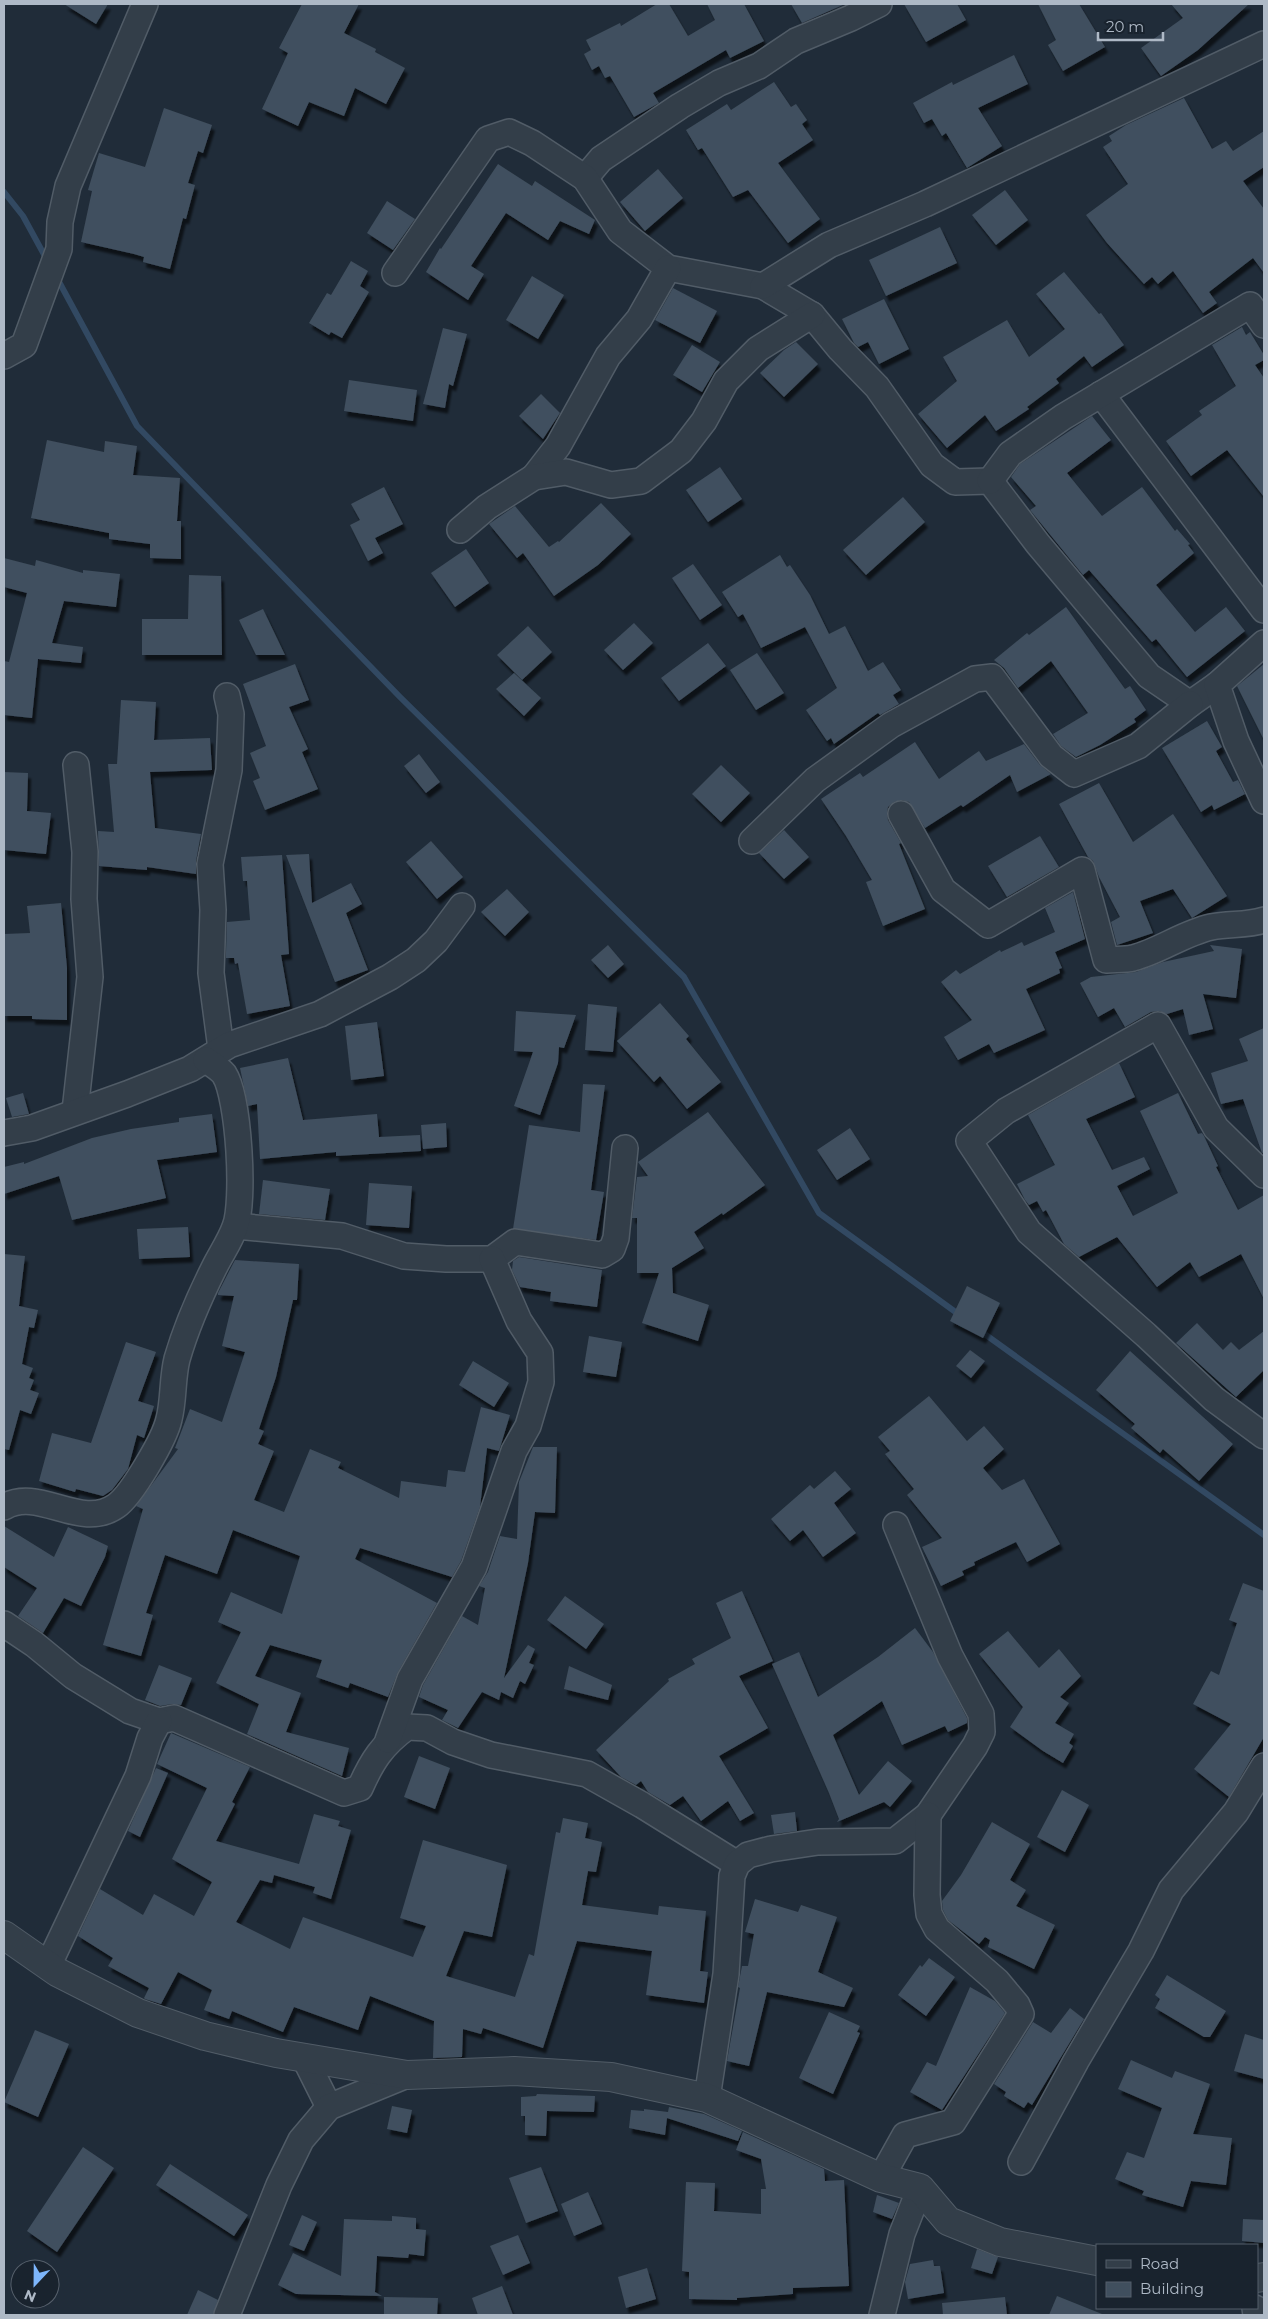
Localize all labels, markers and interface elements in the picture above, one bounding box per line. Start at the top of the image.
scale bar [1098,10,1163,42]
text: 20 m [1106,17,1144,36]
legend [1096,2244,1258,2309]
text: Road [1140,2254,1179,2273]
north arrow [10,2259,60,2309]
text: Building [1140,2279,1204,2298]
text: N [22,2286,39,2307]

